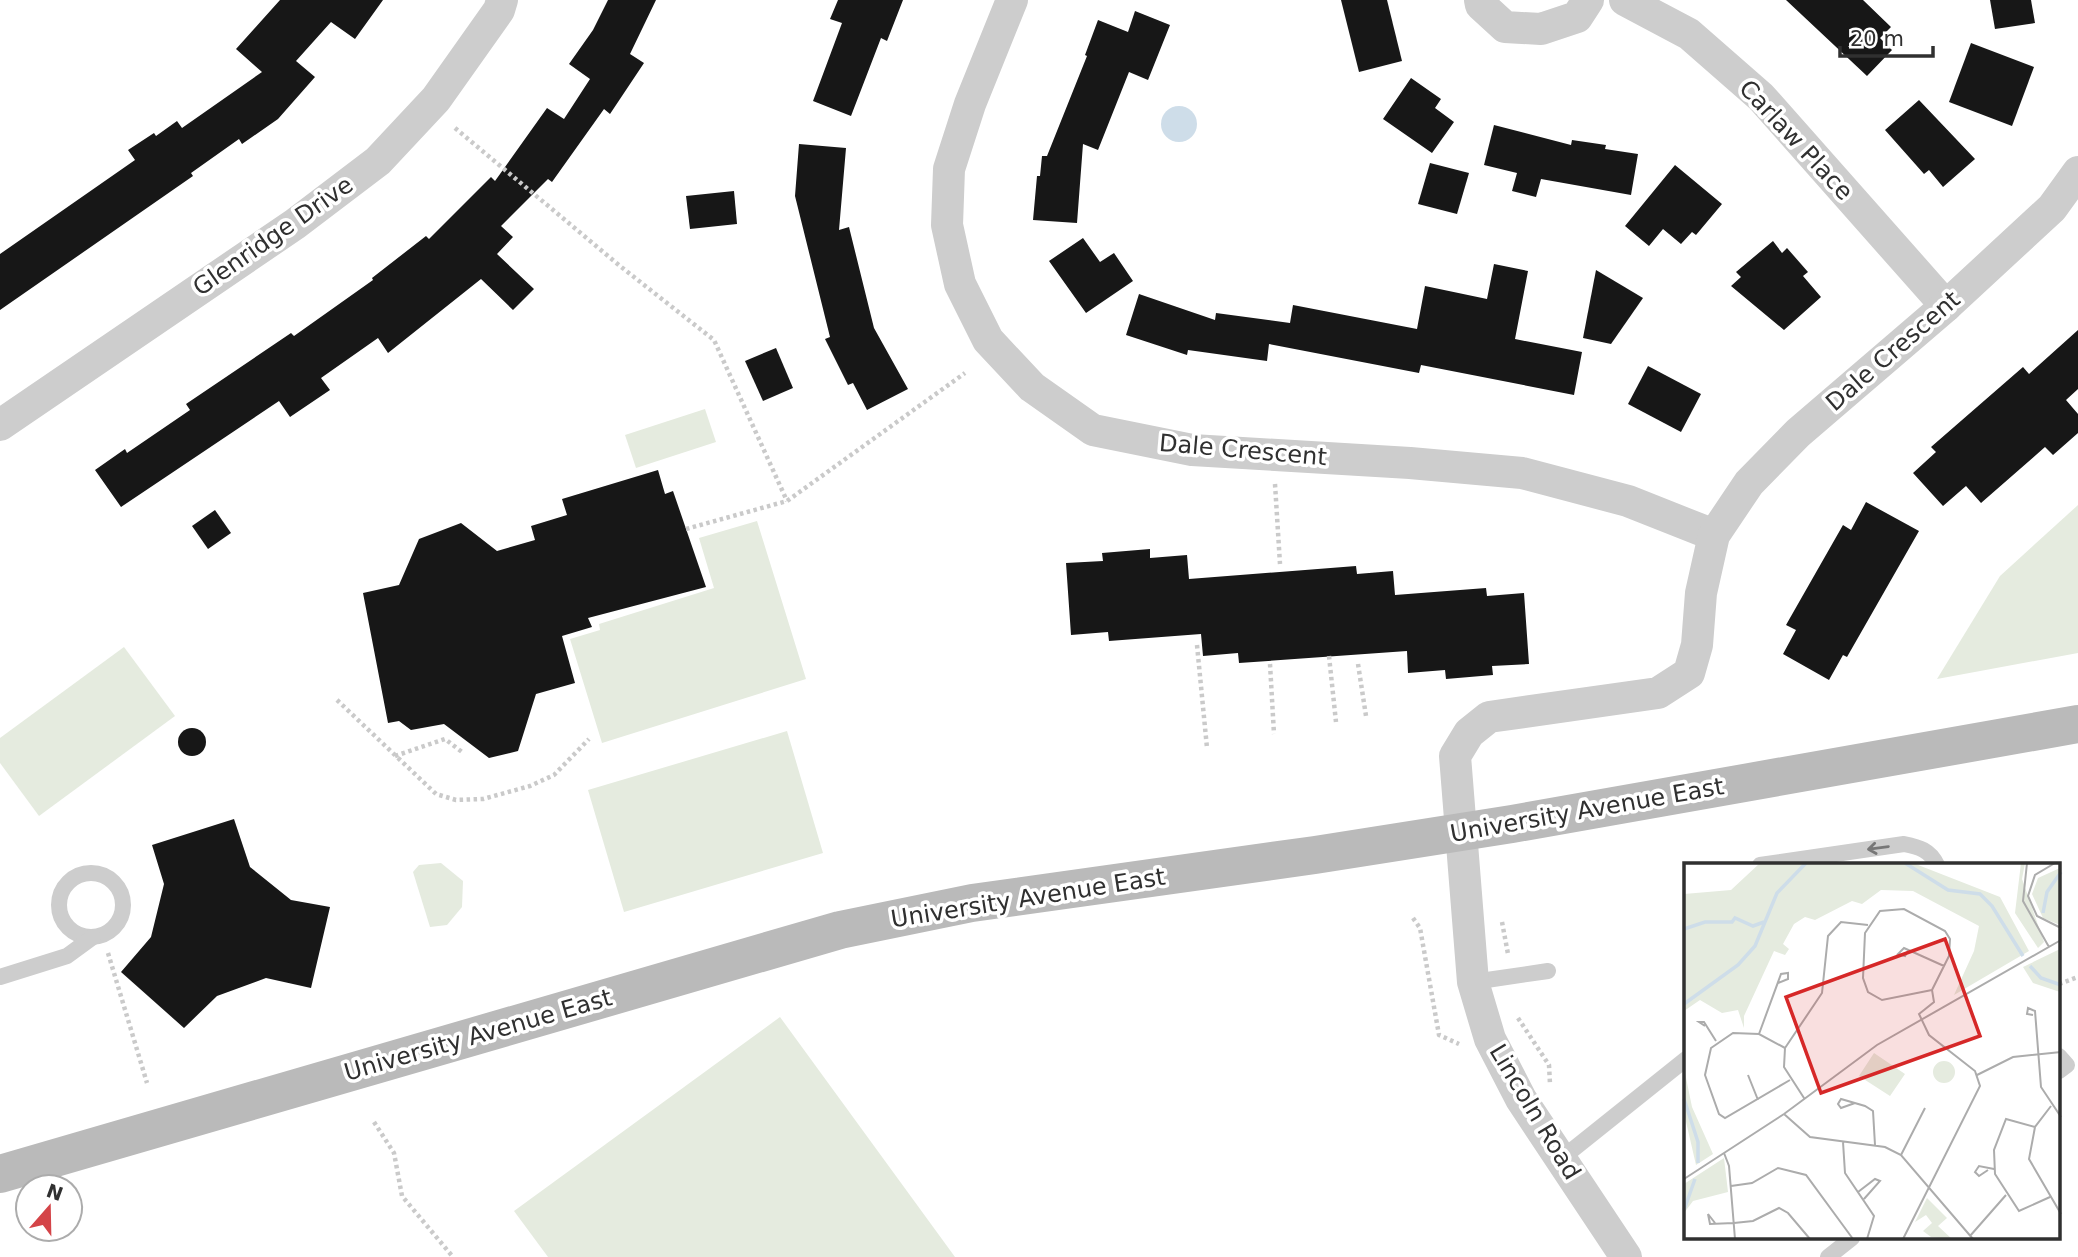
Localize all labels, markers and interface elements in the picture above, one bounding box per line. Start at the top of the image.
scale bar [1840,14,1933,58]
text: 20 m [1850,27,1904,51]
street label: Carlaw Place [1733,74,1859,206]
street label: Glenridge Drive [188,170,358,302]
street label: Dale Crescent [1820,285,1966,417]
street label: Dale Crescent [1158,429,1328,471]
street label: University Avenue East [1448,772,1726,848]
one-way arrow [1867,842,1890,855]
street label: University Avenue East [889,862,1167,934]
inset map [1684,863,2060,1240]
street label: University Avenue East [341,983,615,1087]
street label: Lincoln Road [1484,1039,1586,1185]
north arrow [14,1173,84,1243]
text: N [44,1179,66,1205]

